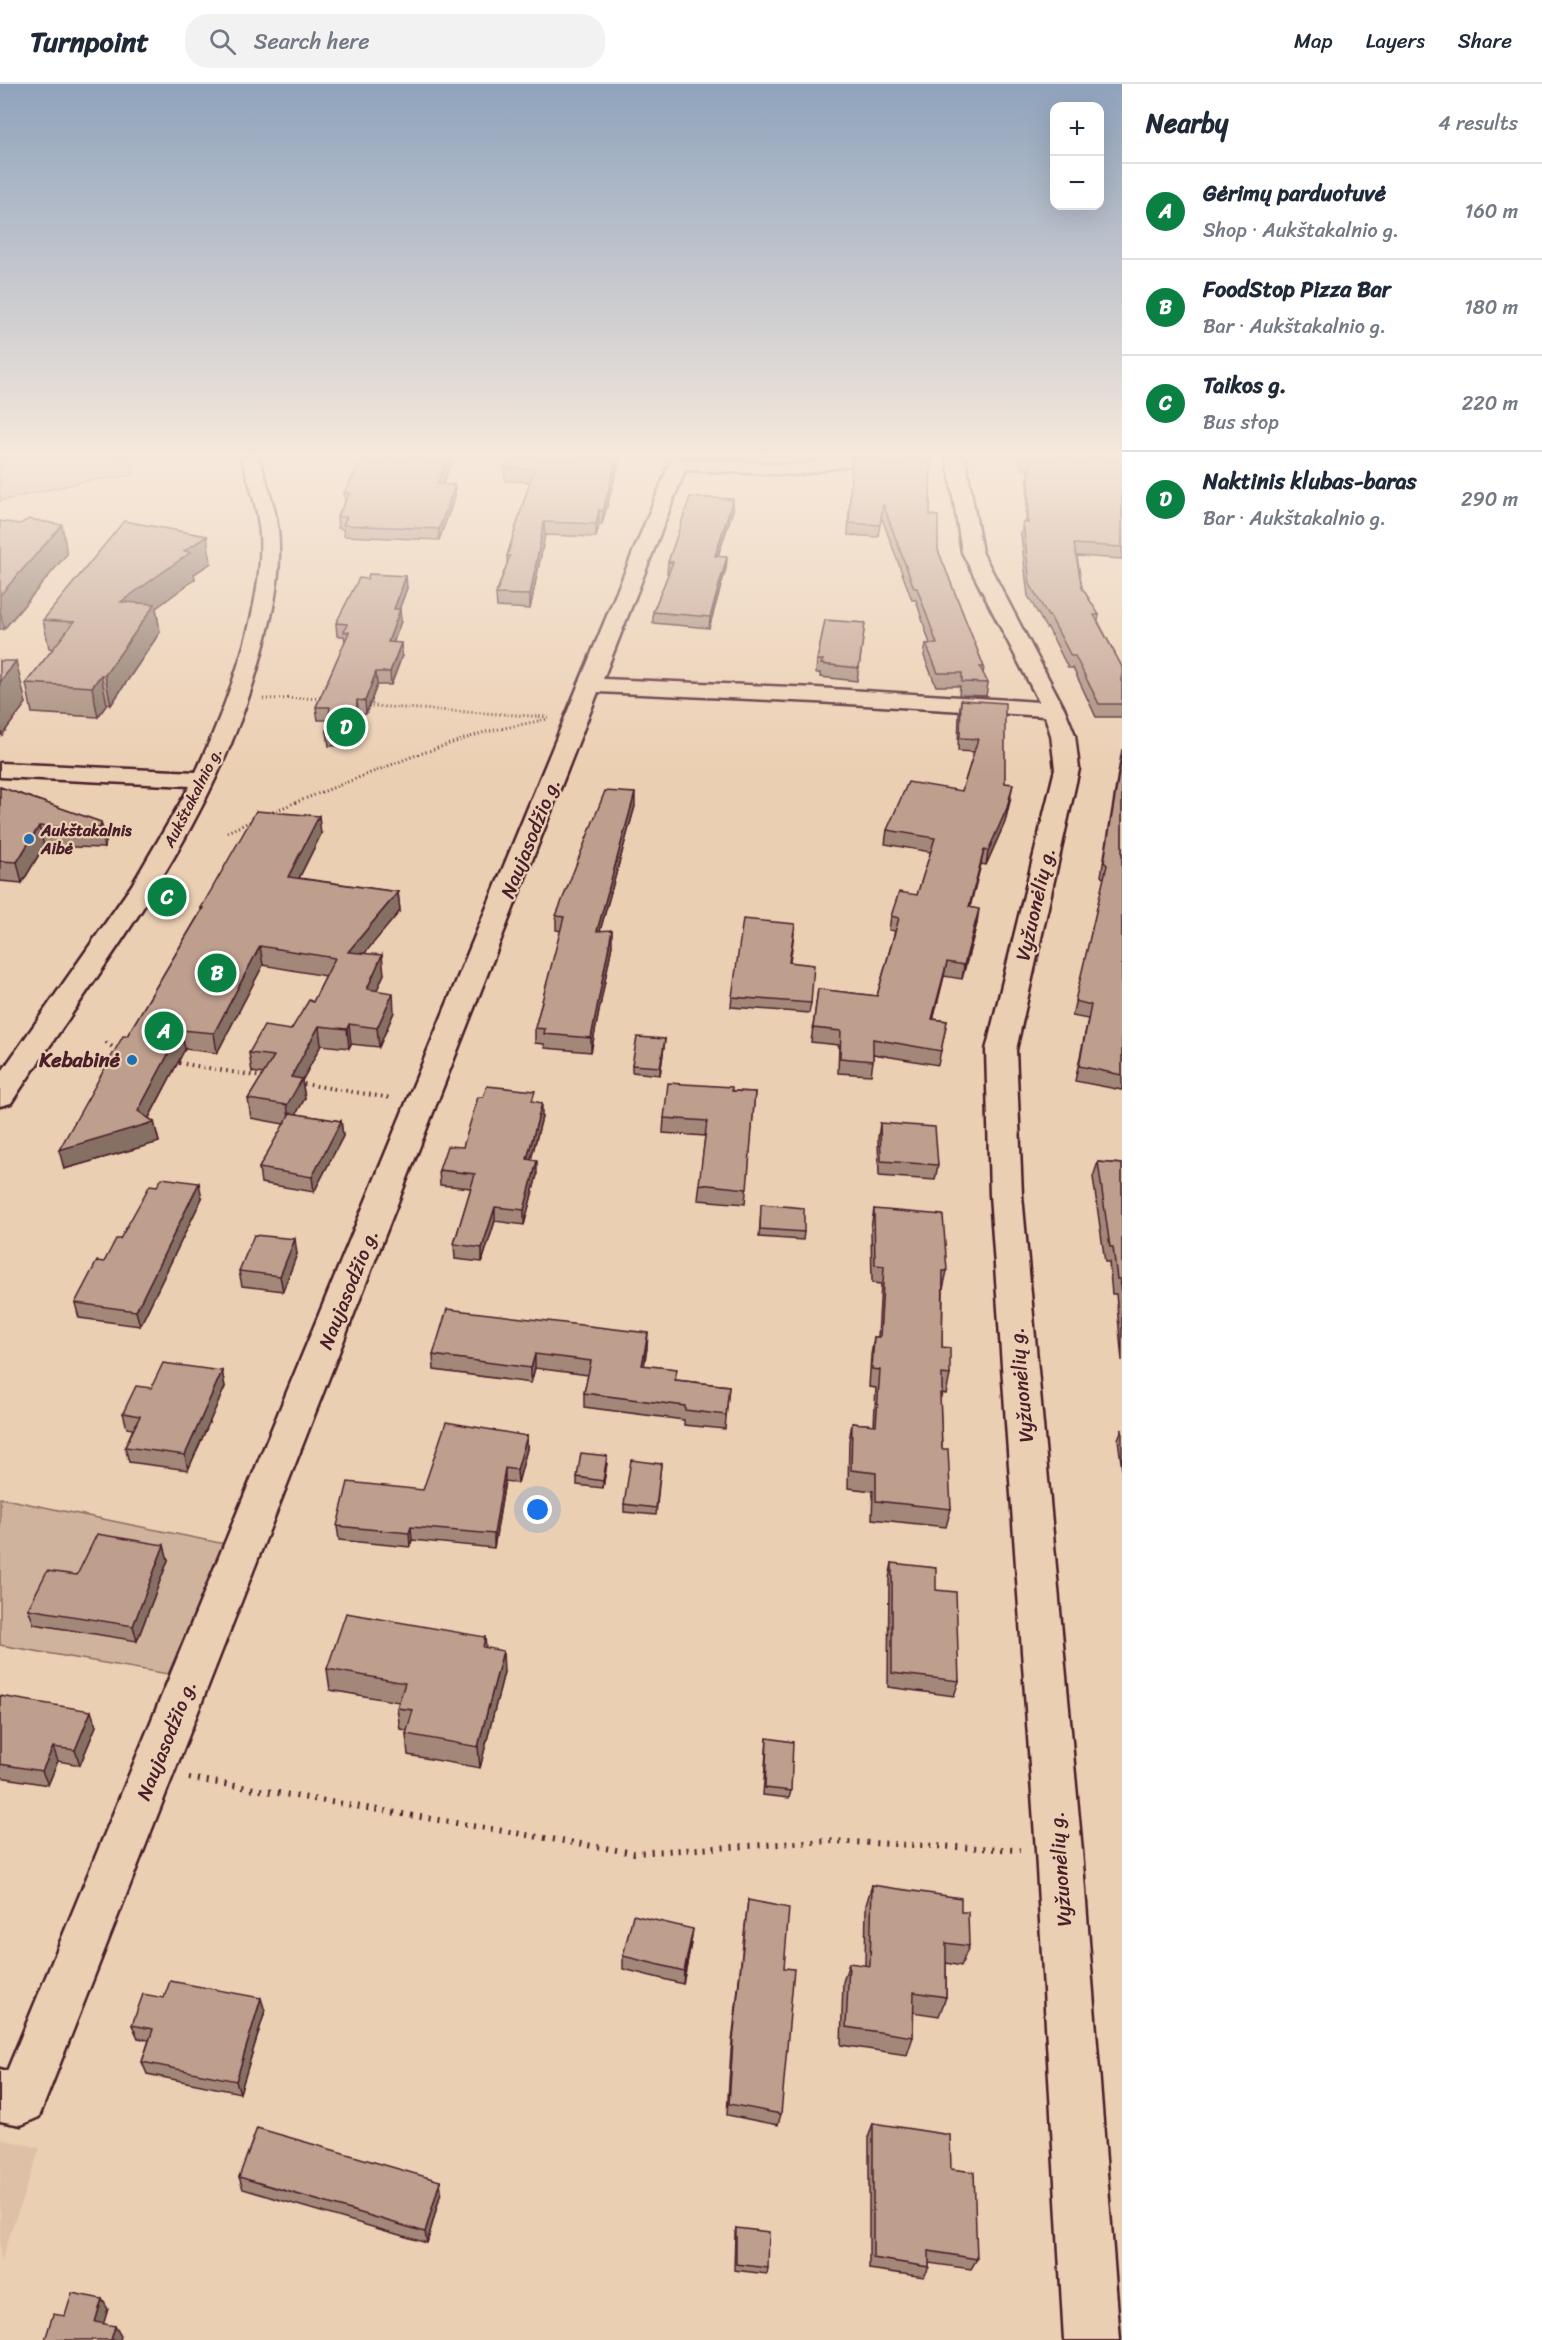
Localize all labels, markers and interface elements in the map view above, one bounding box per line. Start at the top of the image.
search box [185,14,605,68]
text: Turnpoint [30,17,149,66]
text: Search here [254,22,370,61]
text: Map [1294,22,1333,60]
text: Layers [1366,22,1425,60]
text: Share [1458,22,1512,60]
icon: search [206,25,239,58]
text: Nearby [1146,100,1228,146]
map controls [1050,102,1104,210]
button: + [1050,102,1104,156]
text: 4 results [1438,106,1518,141]
button: − [1050,156,1104,210]
text: Gėrimų parduotuvė [1203,174,1386,213]
text: A [1159,194,1172,229]
text: 160 m [1465,194,1518,229]
text: Shop · Aukštakalnio g. [1203,213,1399,248]
text: FoodStop Pizza Bar [1203,270,1391,309]
text: B [1159,290,1172,325]
text: 180 m [1464,290,1518,325]
text: Bar · Aukštakalnio g. [1203,309,1386,344]
text: Taikos g. [1203,366,1287,405]
text: C [1159,386,1172,421]
text: 220 m [1462,386,1518,421]
text: Bus stop [1203,405,1279,440]
text: Naktinis klubas-baras [1203,462,1417,501]
text: D [1160,482,1171,517]
text: 290 m [1461,482,1518,517]
text: Bar · Aukštakalnio g. [1203,501,1386,536]
pin: D [326,704,366,750]
street label: Aukštakalnio g. [154,742,230,853]
street label: Naujasodžio g. [490,773,571,904]
place label: Aukštakalnis Aibė [40,816,132,863]
marker: Aukštakalnis Aibė [22,832,36,846]
street label: Vyžuonėlių g. [1005,844,1065,964]
pin: C [148,874,186,920]
pin: B [198,950,236,996]
pin: A [144,1008,184,1054]
place label: Kebabinė [38,1043,121,1078]
marker: Kebabinė [125,1053,139,1067]
street label: Naujasodžio g. [308,1224,389,1355]
street label: Vyžuonėlių g. [999,1326,1044,1444]
your location [523,1495,552,1524]
street label: Naujasodžio g. [126,1675,207,1806]
street label: Vyžuonėlių g. [1039,1810,1082,1928]

